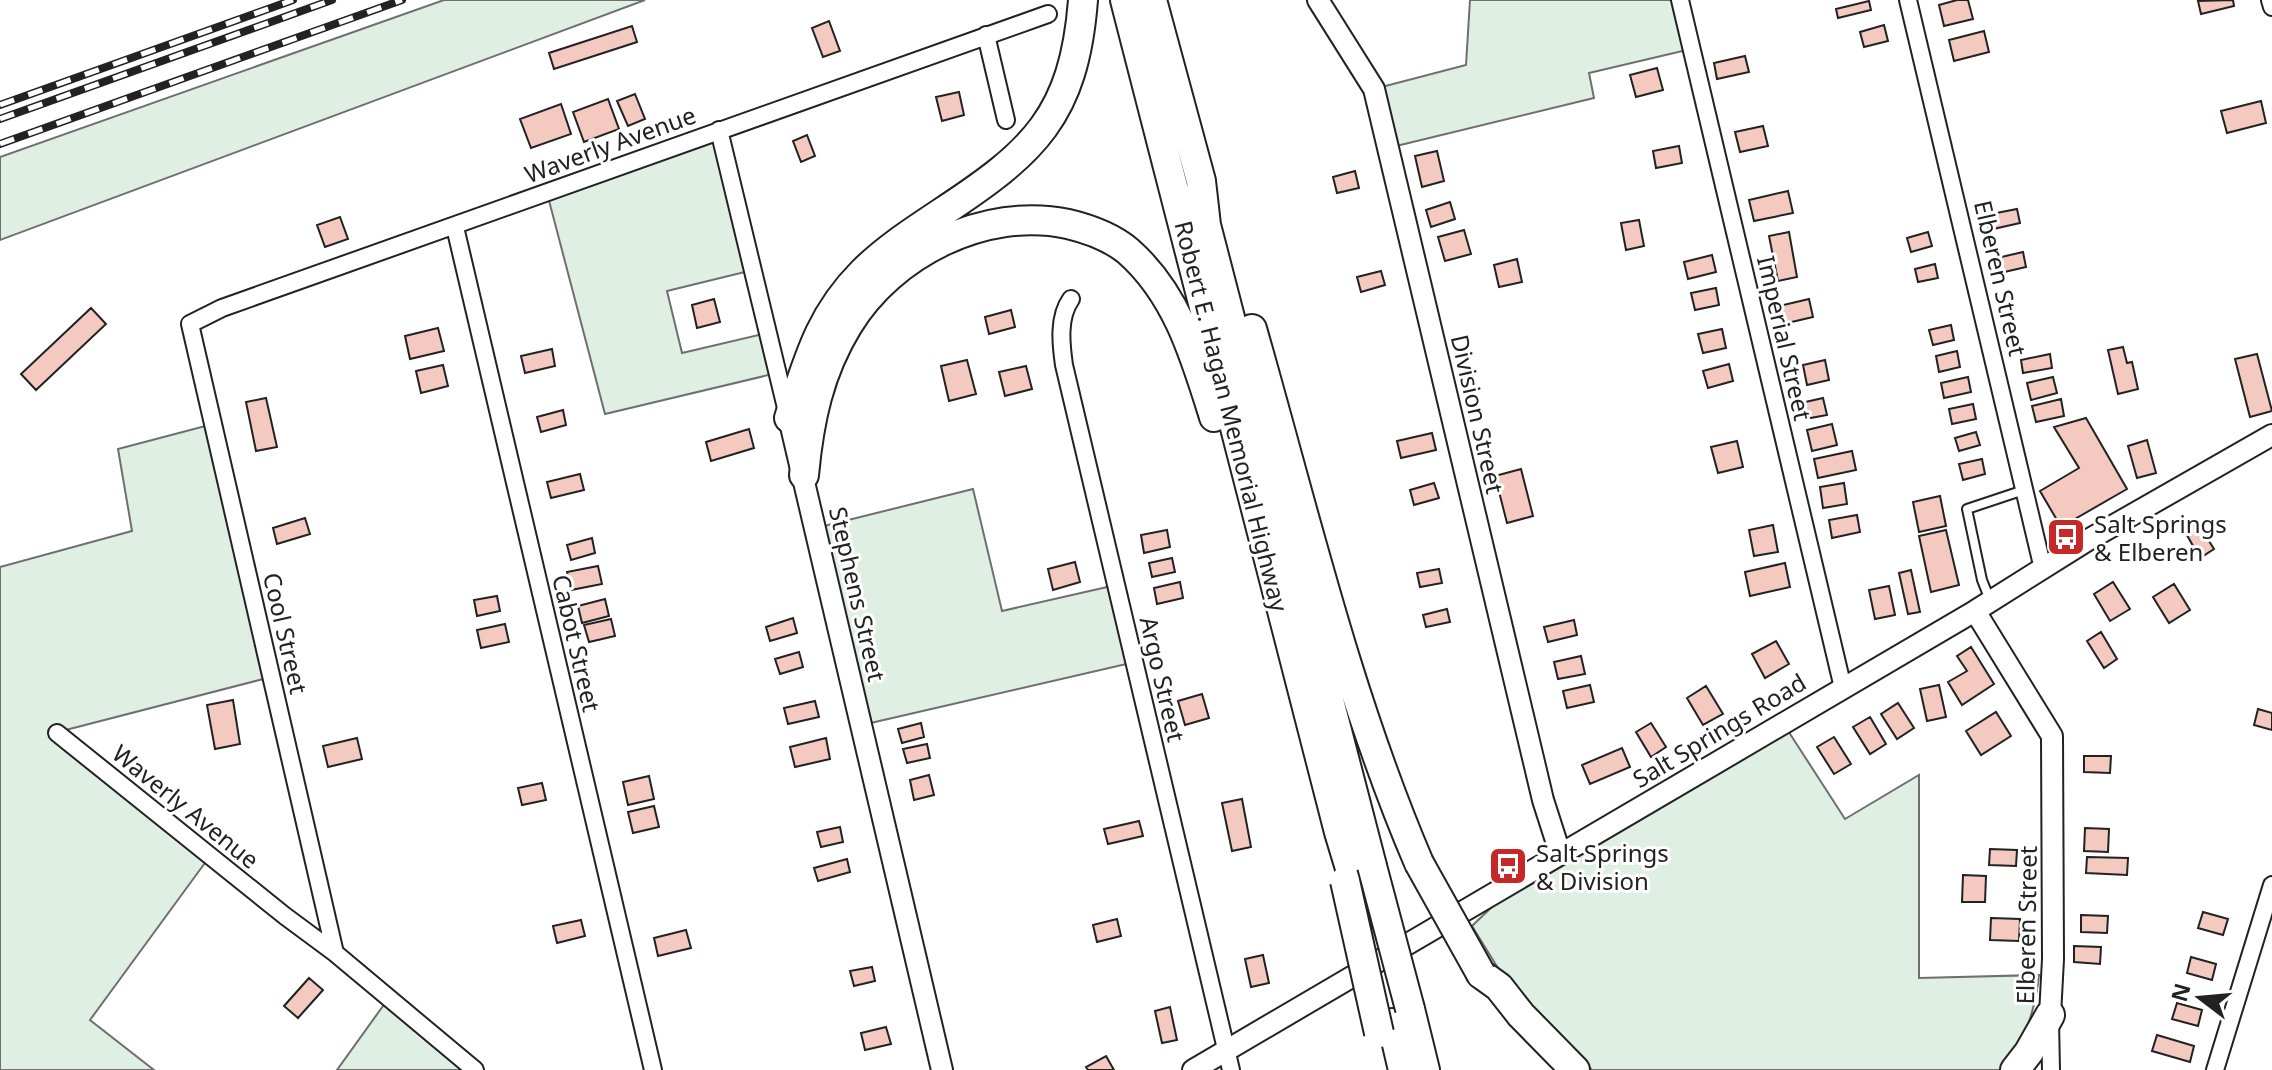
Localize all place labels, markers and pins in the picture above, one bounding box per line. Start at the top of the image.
place label: Salt Springs & Elberen [2094,507,2227,568]
bus stop icon: Salt Springs & Elberen [2045,516,2087,558]
place label: Salt Springs & Division [1536,836,1669,897]
bus stop icon: Salt Springs & Division [1487,845,1529,887]

